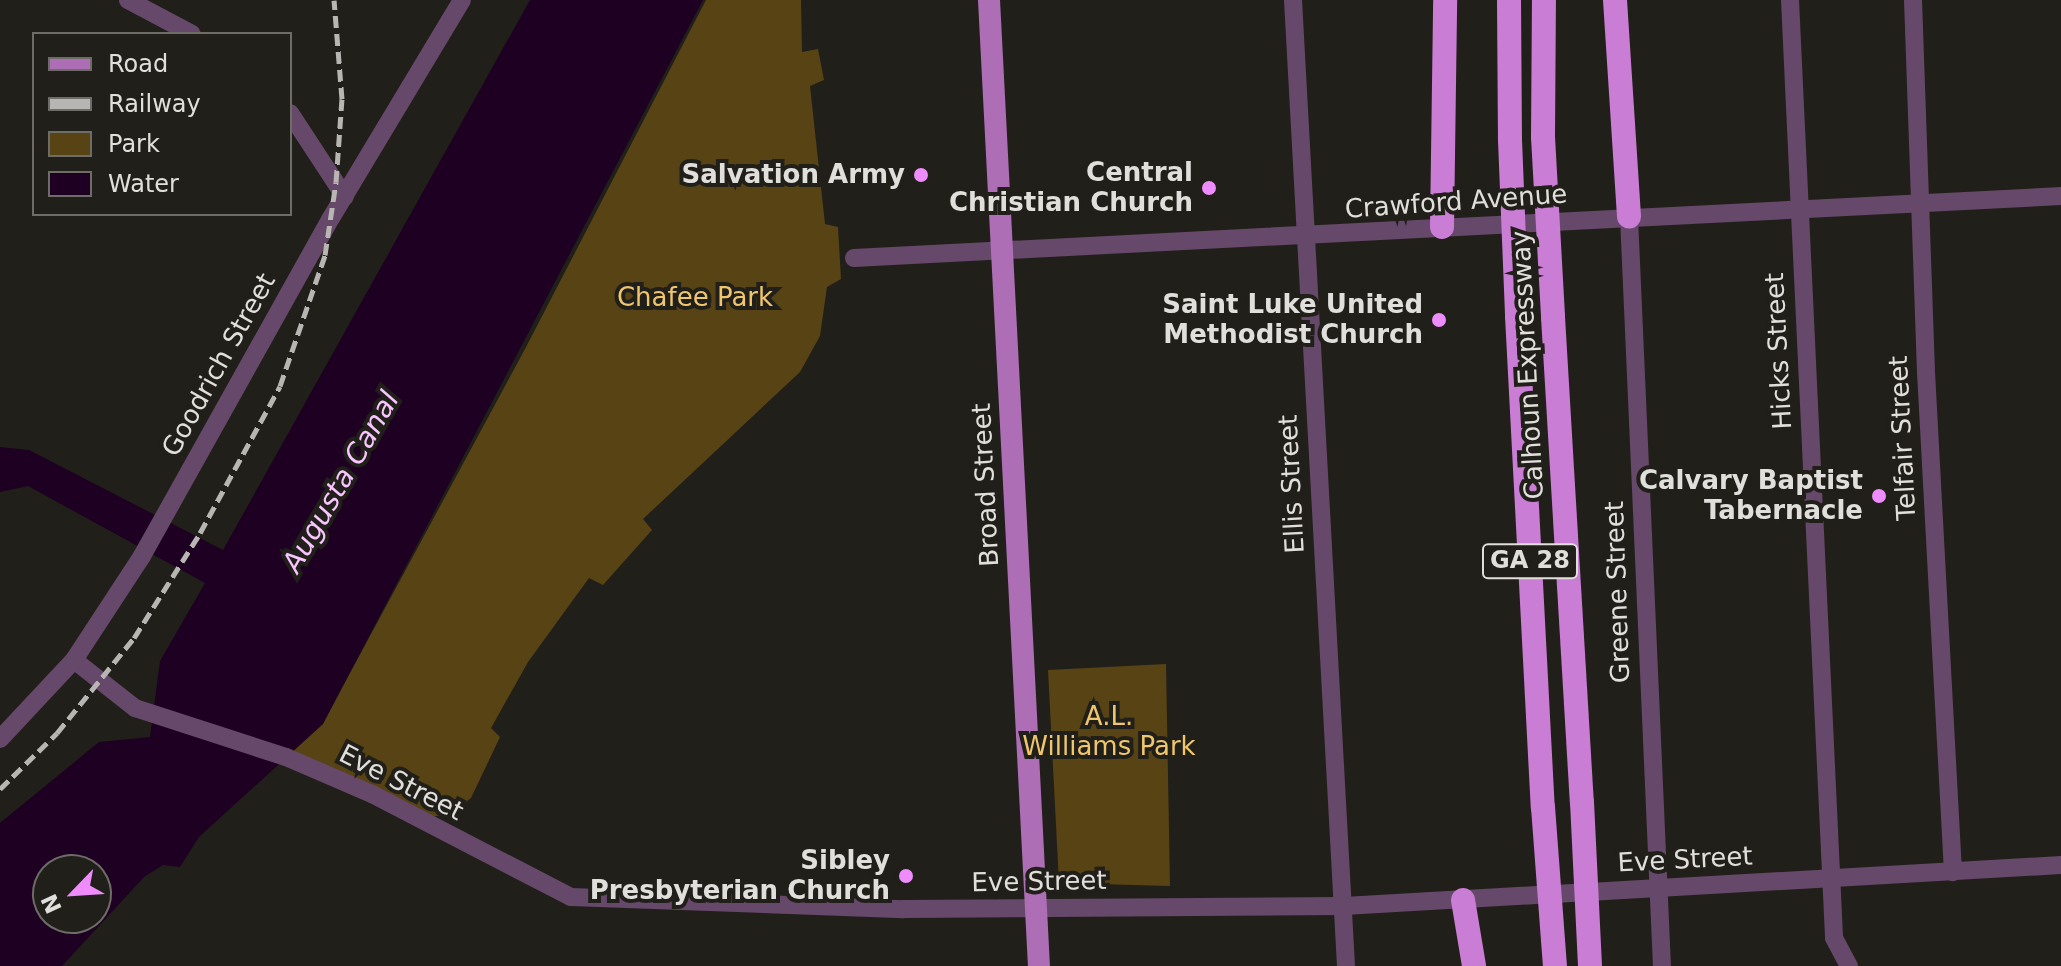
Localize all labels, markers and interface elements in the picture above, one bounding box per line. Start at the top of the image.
legend [32,32,292,216]
text: Road [108,50,168,78]
text: Railway [108,90,201,118]
text: Park [108,130,160,158]
place label: Central Christian Church [949,157,1193,218]
place label: Salvation Army [682,159,905,191]
marker: Salvation Army [912,166,930,184]
text: Water [108,170,179,198]
marker: Central Christian Church [1200,179,1218,197]
street label: Crawford Avenue [1344,179,1568,225]
street label: Calhoun Expressway [1505,230,1551,500]
street label: Goodrich Street [156,268,282,462]
street label: Hicks Street [1759,272,1799,430]
park label: Chafee Park [617,282,773,314]
place label: Saint Luke United Methodist Church [1162,289,1423,350]
marker: Saint Luke United Methodist Church [1430,311,1448,329]
street label: Telfair Street [1883,355,1923,521]
water label: Augusta Canal [276,386,406,578]
street label: Broad Street [966,403,1006,567]
street label: Ellis Street [1273,414,1311,554]
place label: Calvary Baptist Tabernacle [1639,465,1863,526]
marker: Calvary Baptist Tabernacle [1870,487,1888,505]
street label: Greene Street [1599,501,1637,683]
road number: GA 28 [1480,541,1580,581]
park label: A.L. Williams Park [1022,701,1196,762]
street label: Eve Street [334,738,468,828]
street label: Eve Street [1617,841,1753,879]
place label: Sibley Presbyterian Church [590,845,890,906]
north arrow [32,854,112,934]
street label: Eve Street [971,865,1107,899]
marker: Sibley Presbyterian Church [897,867,915,885]
text: N [36,890,67,917]

